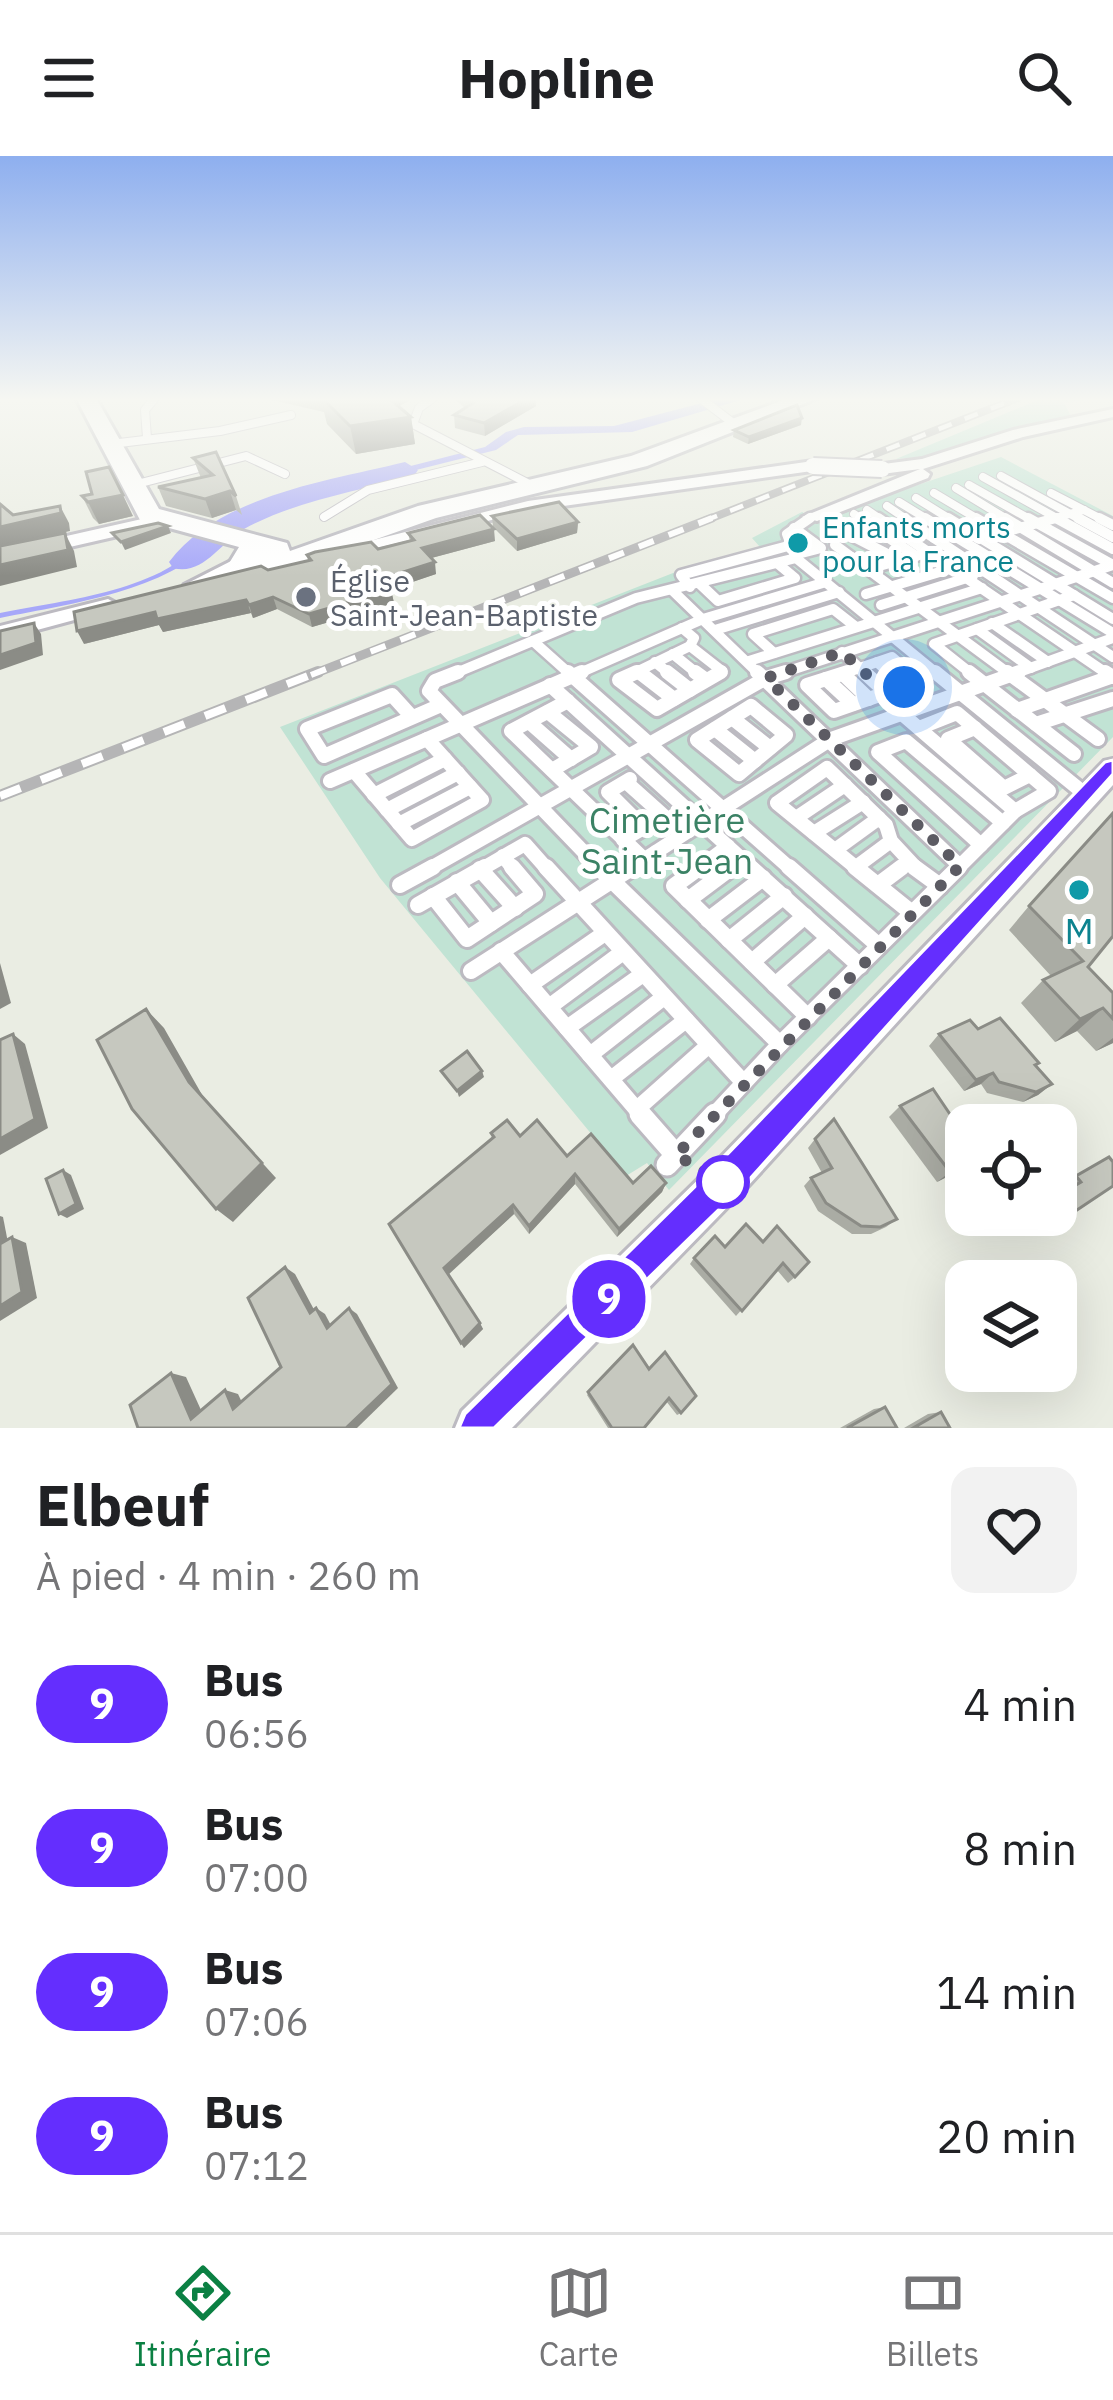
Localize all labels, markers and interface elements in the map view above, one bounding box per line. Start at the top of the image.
text: Hopline [458,43,655,113]
icon: menu [36,45,102,111]
icon: search [1011,45,1077,111]
place label: Enfants morts pour la France [822,507,1014,580]
marker: Enfants morts pour la France [785,530,811,556]
place label: Église Saint-Jean-Baptiste [330,561,598,634]
marker: Église Saint-Jean-Baptiste [293,584,319,610]
your location [874,657,934,717]
park label: Cimetière Saint-Jean [581,796,753,884]
marker: M [1066,877,1092,903]
place label: M [1064,907,1094,954]
map controls [945,1104,1077,1392]
button: locate [945,1104,1077,1236]
unlabelled marker [698,1157,748,1207]
line badge: 9 [570,1260,648,1338]
button: layers [945,1260,1077,1392]
text: 9 [596,1271,622,1326]
button: heart [951,1467,1077,1593]
text: Elbeuf [36,1468,209,1542]
text: À pied · 4 min · 260 m [36,1550,421,1601]
text: Bus [204,1650,284,1708]
text: 4 min [963,1675,1077,1733]
text: 9 [89,1676,115,1731]
text: 06:56 [204,1708,309,1759]
text: Bus [204,1794,284,1852]
text: 8 min [963,1819,1077,1877]
text: 9 [89,1820,115,1875]
text: 07:00 [204,1852,309,1903]
text: Bus [204,1938,284,1996]
text: 14 min [936,1963,1077,2021]
text: 9 [89,1964,115,2019]
text: 07:06 [204,1996,309,2047]
text: Bus [204,2082,284,2140]
text: 20 min [936,2107,1077,2165]
text: 9 [89,2108,115,2163]
text: 07:12 [204,2140,309,2191]
tab: Itinéraire [134,2260,271,2375]
tab: Carte [539,2260,619,2375]
tab: Billets [886,2260,979,2375]

